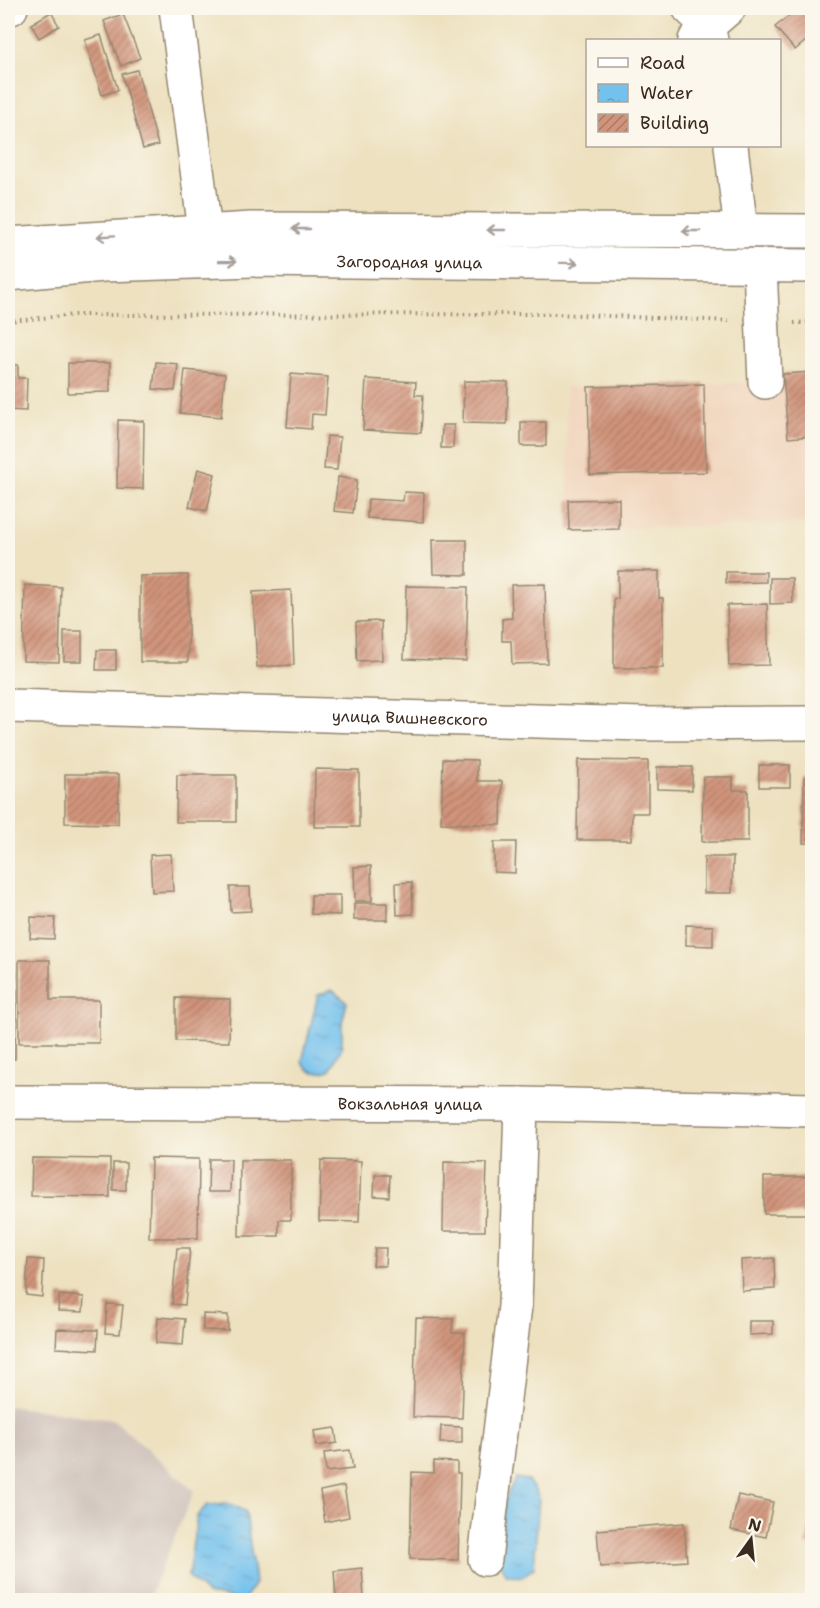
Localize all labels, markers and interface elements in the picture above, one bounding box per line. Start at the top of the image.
legend [586,39,781,147]
text: Road [640,51,685,75]
text: Water [640,81,693,105]
text: Building [640,111,709,135]
one-way arrow [292,223,312,235]
one-way arrow [487,224,507,236]
one-way arrow [682,225,702,237]
one-way arrow [97,231,117,242]
street label: Загородная улица [337,251,482,273]
one-way arrow [218,255,238,267]
one-way arrow [559,257,579,269]
street label: улица Вишневского [332,705,488,731]
street label: Вокзальная улица [338,1093,482,1115]
north arrow [721,1509,781,1569]
text: N [746,1513,764,1537]

